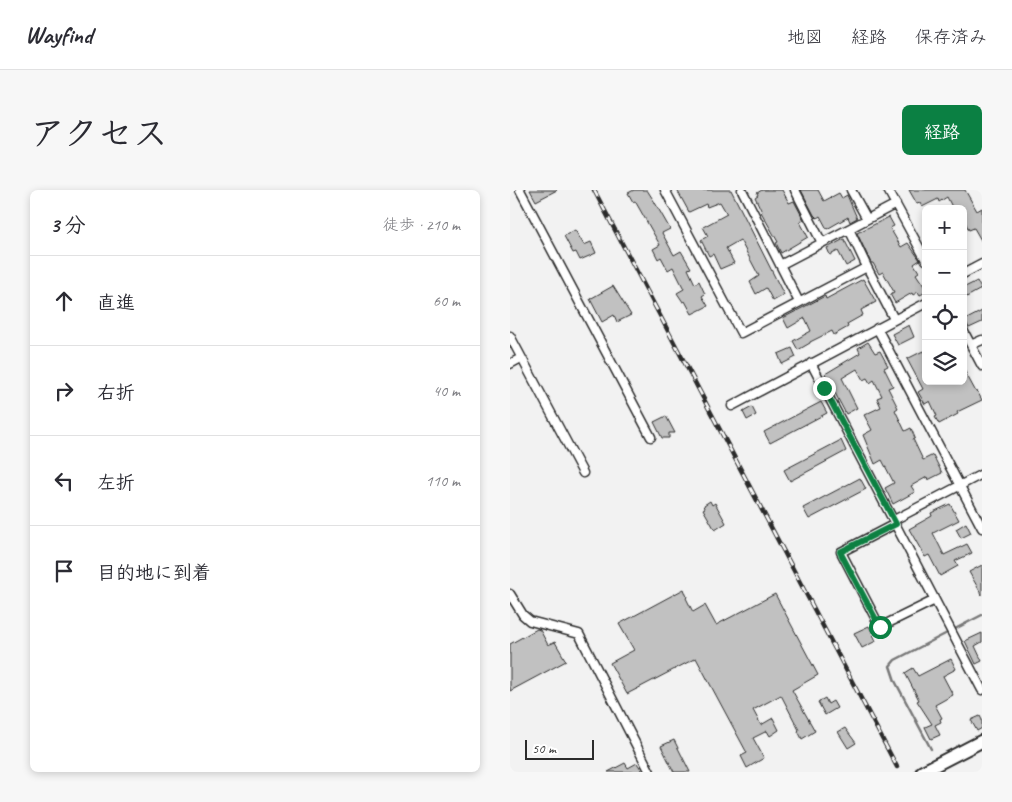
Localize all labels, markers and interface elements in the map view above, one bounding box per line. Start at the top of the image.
text: Wayfind [25,20,92,50]
text: 地図 [787,26,823,48]
text: 経路 [851,26,887,48]
text: 保存済み [915,26,987,48]
button: 経路 [902,105,982,155]
text: アクセス [30,111,168,156]
map controls [922,205,967,385]
button: + [922,205,967,250]
text: 3 分 [50,212,86,238]
text: 徒歩 · 210 m [383,215,460,235]
button: − [922,250,967,295]
icon: ahead [50,287,78,315]
text: 直進 [97,291,135,315]
text: 60 m [433,291,460,311]
button: locate [922,295,967,340]
button: layers [922,340,967,385]
icon: right [50,377,78,405]
route end [813,377,836,400]
text: 右折 [97,381,135,405]
text: 40 m [433,381,460,401]
icon: left [50,467,78,495]
text: 左折 [97,471,135,495]
text: 110 m [426,471,460,491]
icon: arrive [50,557,78,585]
text: 目的地に到着 [97,561,211,585]
route start [869,616,892,639]
scale bar [525,737,594,760]
text: 50 m [532,740,556,757]

